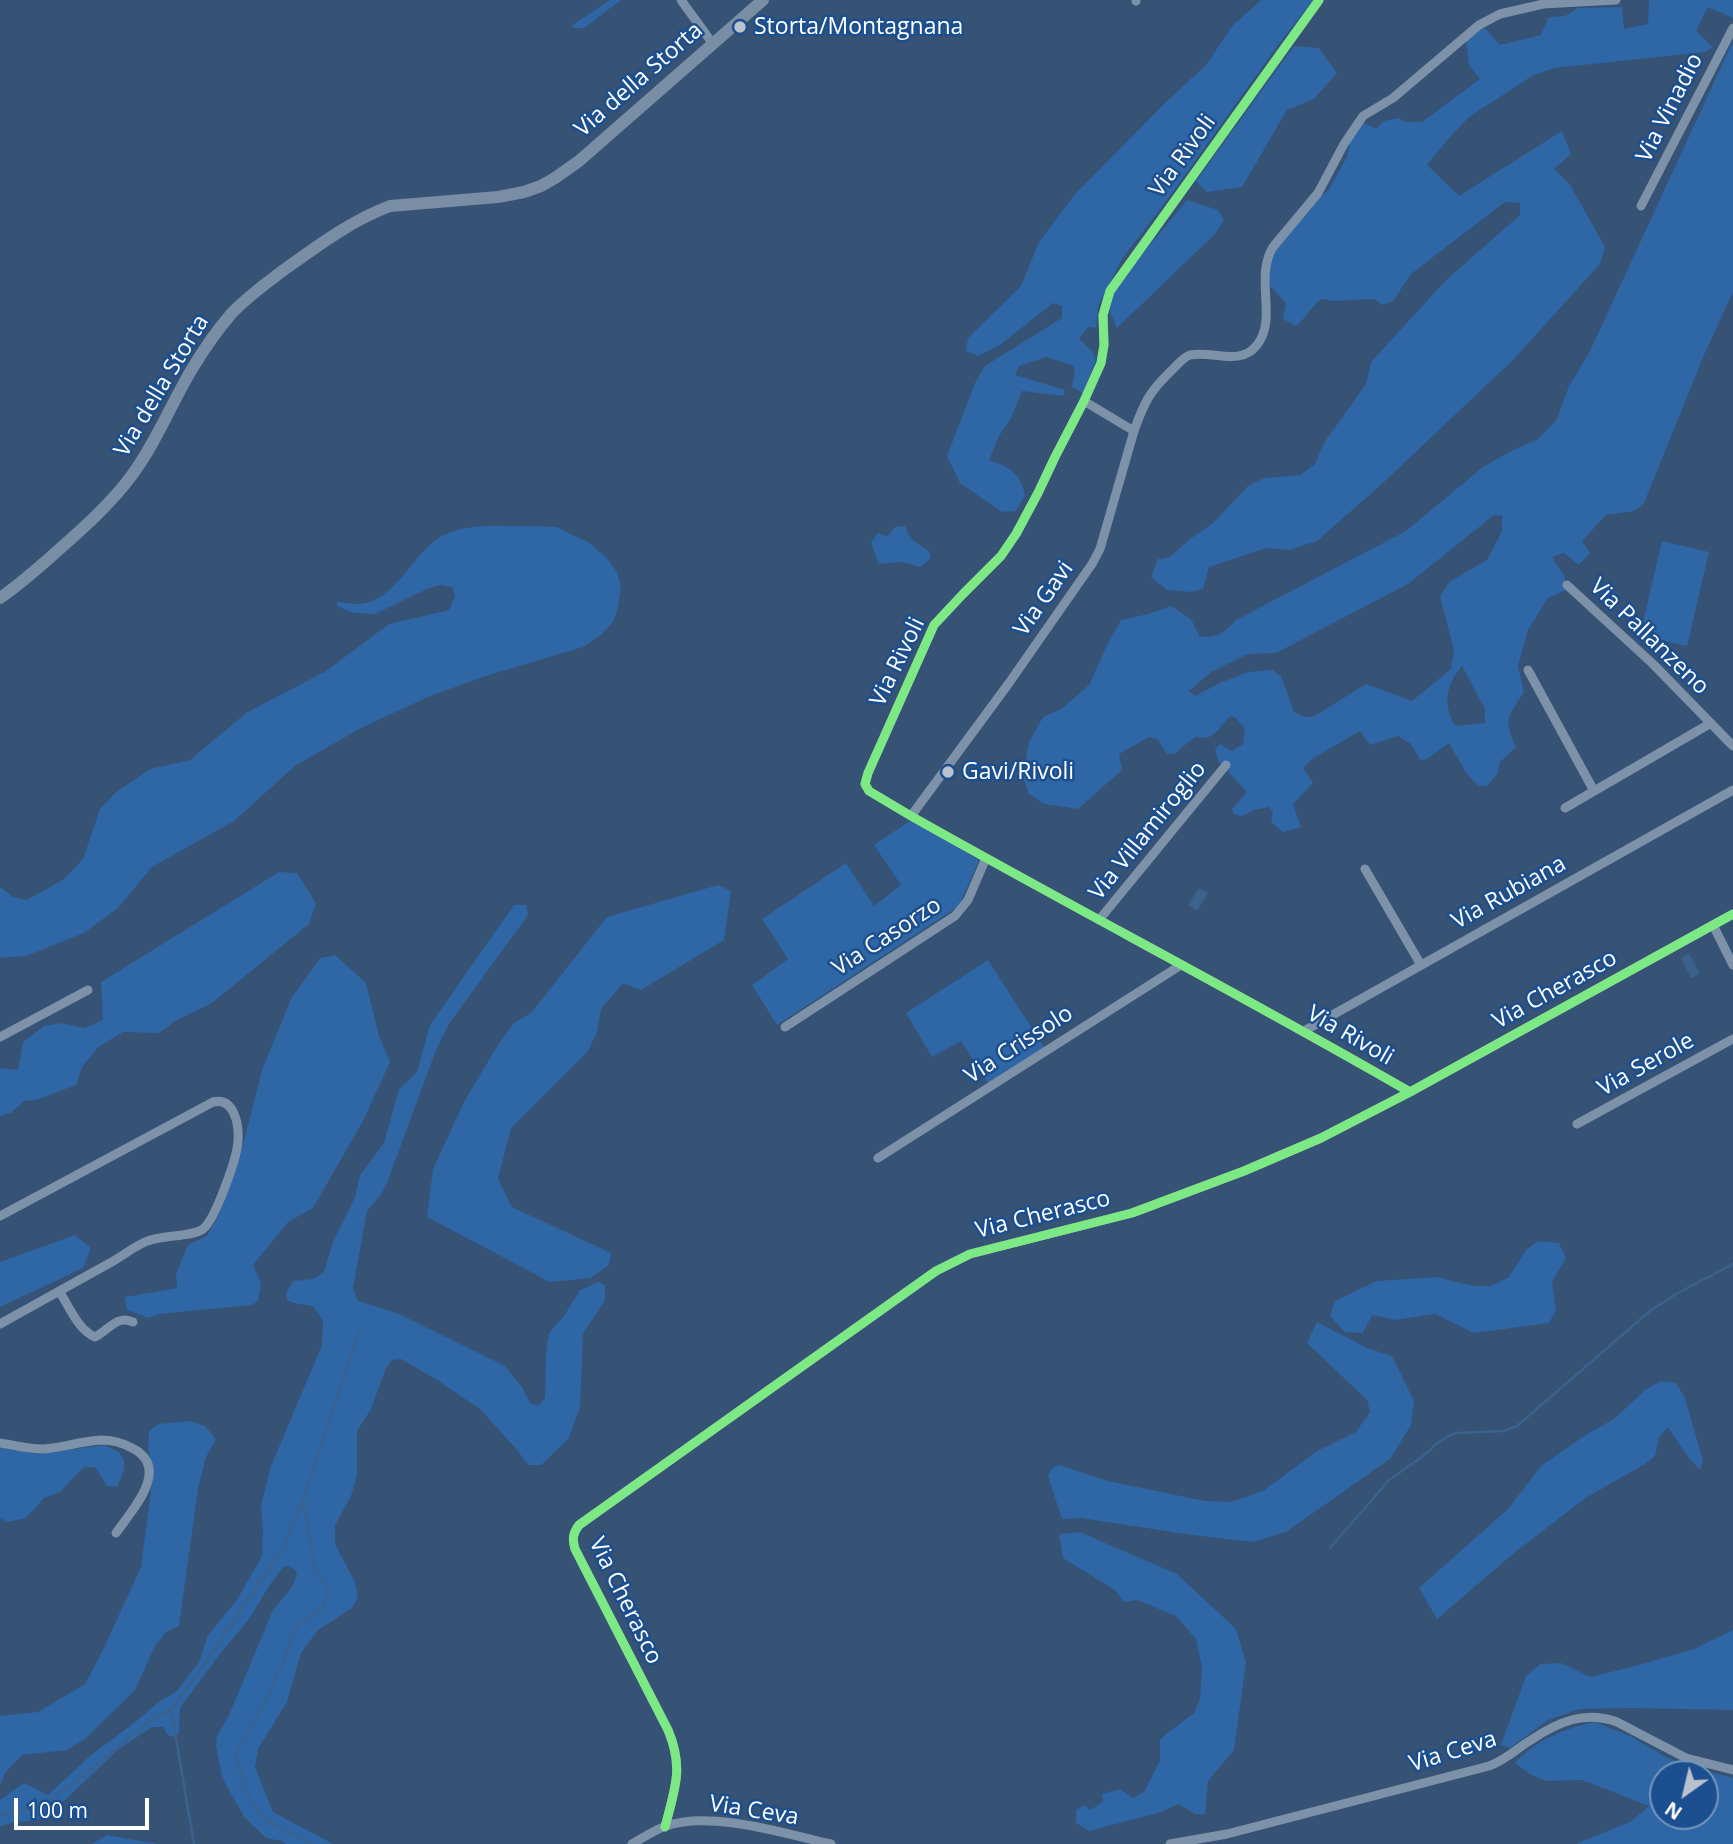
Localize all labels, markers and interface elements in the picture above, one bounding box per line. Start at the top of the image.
place label: Storta/Montagnana [754,13,963,41]
street label: Via della Storta [569,17,709,143]
marker: Storta/Montagnana [732,19,748,35]
street label: Via Vinadio [1631,49,1709,167]
street label: Via Rivoli [1144,109,1222,203]
street label: Via della Storta [109,310,215,462]
street label: Via Gavi [1008,556,1080,642]
street label: Via Pallanzeno [1584,573,1714,701]
street label: Via Rivoli [865,613,931,711]
street label: Via Villamiroglio [1084,756,1212,906]
place label: Gavi/Rivoli [962,758,1074,786]
marker: Gavi/Rivoli [940,764,956,780]
street label: Via Rubiana [1447,850,1571,936]
street label: Via Casorzo [827,892,947,982]
street label: Via Cherasco [1488,945,1622,1035]
street label: Via Crissolo [960,1000,1078,1090]
street label: Via Rivoli [1302,1000,1398,1072]
street label: Via Serole [1593,1027,1699,1103]
street label: Via Cherasco [973,1185,1113,1245]
street label: Via Cherasco [582,1533,668,1669]
street label: Via Ceva [1406,1726,1500,1778]
north arrow [1649,1760,1719,1830]
scale bar [18,1784,152,1828]
street label: Via Ceva [707,1790,801,1832]
text: 100 m [27,1796,88,1824]
text: N [1660,1796,1687,1826]

